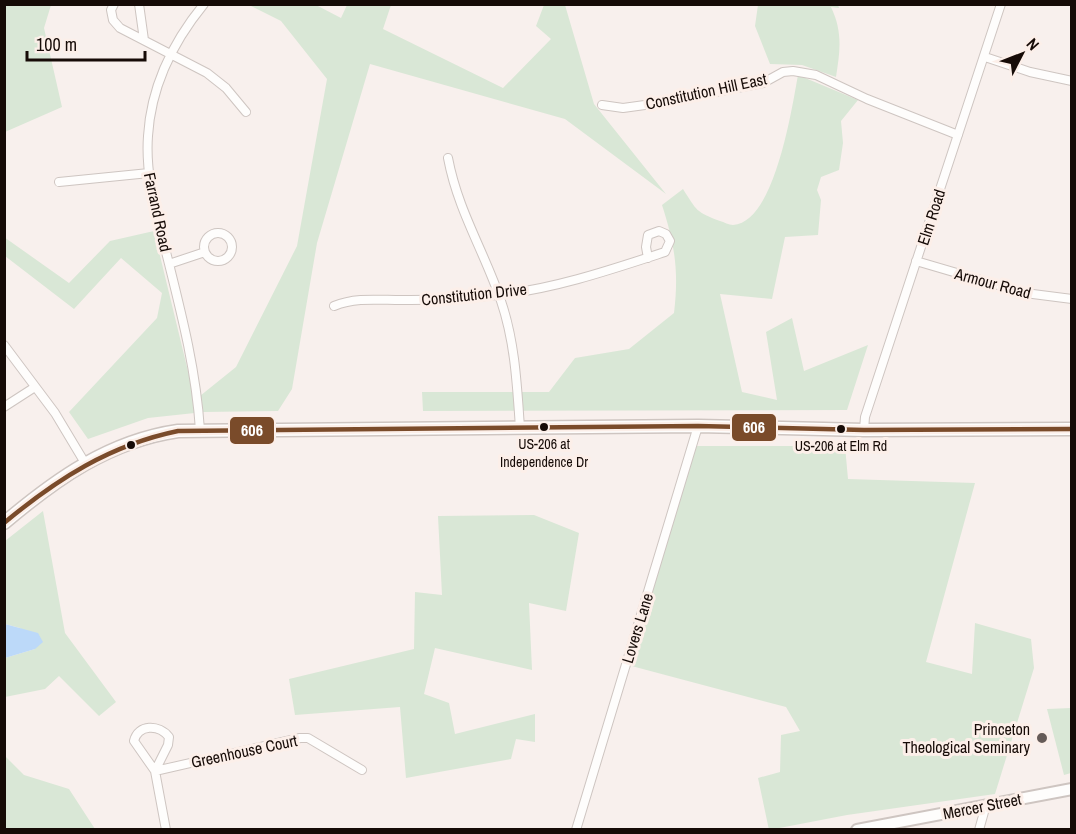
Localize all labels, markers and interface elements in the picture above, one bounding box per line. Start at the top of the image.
scale bar [27,24,146,62]
north arrow [992,24,1052,84]
text: 100 m [36,32,77,57]
text: N [1022,33,1044,55]
street label: Constitution Hill East [643,67,769,115]
street label: Farrand Road [139,170,177,254]
street label: Elm Road [912,186,950,248]
street label: Armour Road [952,262,1034,304]
street label: Constitution Drive [420,278,528,310]
line badge: 606 [731,413,777,442]
line badge: 606 [229,416,275,445]
text: 606 [743,416,765,438]
text: 606 [241,419,263,441]
marker: US-206 at Independence Dr [538,421,550,433]
marker: US-206 at Elm Rd [835,423,847,435]
place label: US-206 at Independence Dr [500,435,588,471]
place label: US-206 at Elm Rd [795,437,887,455]
unlabelled marker [125,439,137,451]
street label: Lovers Lane [616,590,658,666]
place label: Princeton Theological Seminary [902,718,1030,758]
street label: Greenhouse Court [189,729,299,773]
marker: Princeton Theological Seminary [1035,731,1049,745]
street label: Mercer Street [941,788,1023,824]

